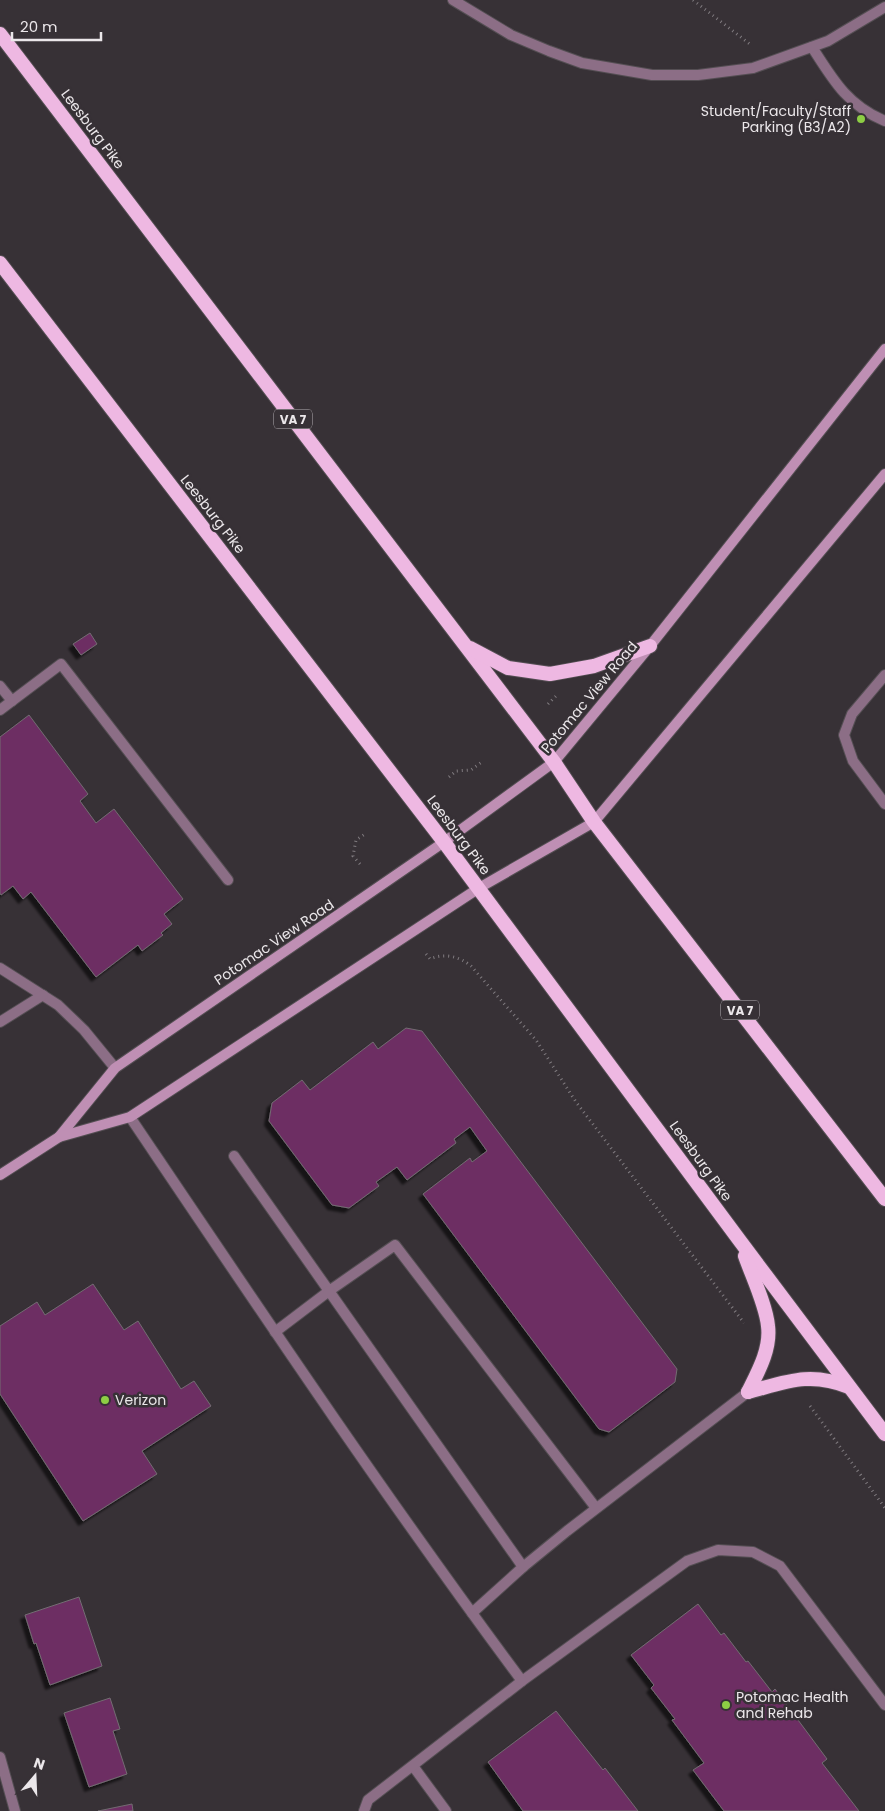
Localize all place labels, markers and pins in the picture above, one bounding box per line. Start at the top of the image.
place label: Student/Faculty/Staff Parking (B3/A2) [701,101,851,137]
marker: Student/Faculty/Staff Parking (B3/A2) [855,113,867,125]
place label: Verizon [115,1390,166,1410]
marker: Verizon [99,1394,111,1406]
place label: Potomac Health and Rehab [736,1687,849,1723]
marker: Potomac Health and Rehab [720,1699,732,1711]

